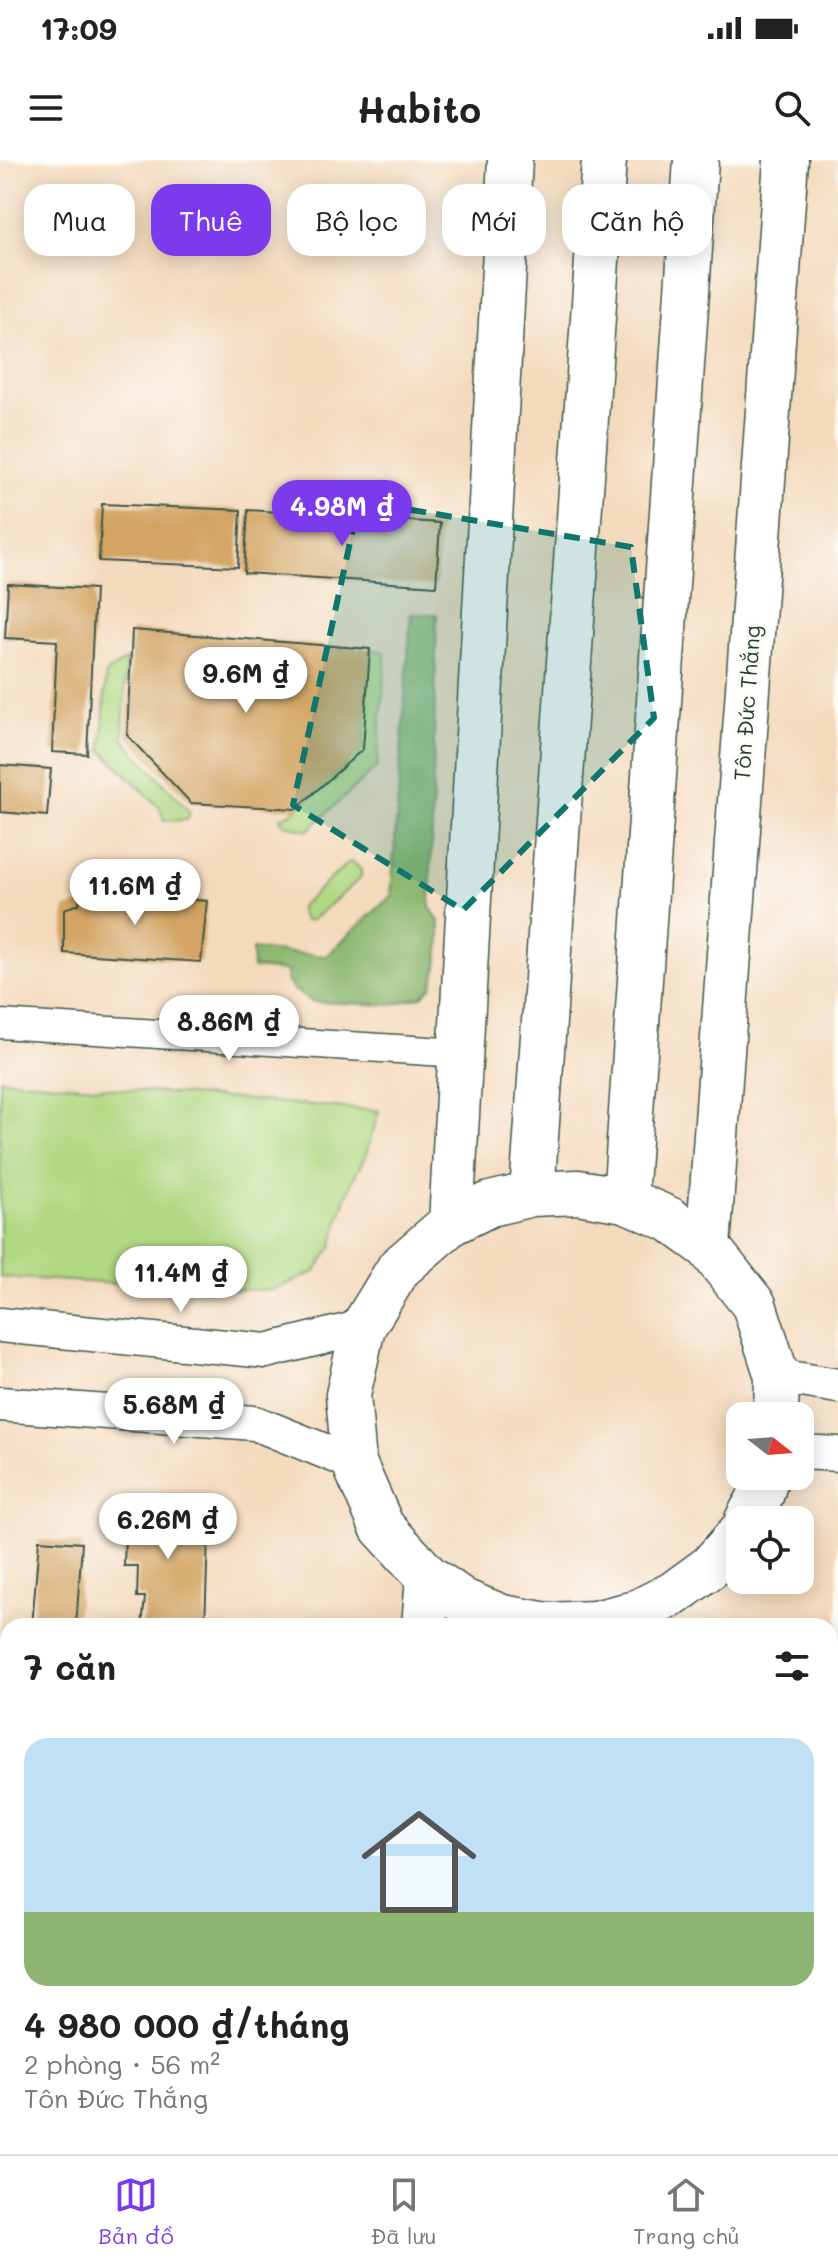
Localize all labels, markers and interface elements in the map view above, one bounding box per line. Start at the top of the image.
text: 17:09 [40,8,117,48]
text: Habito [357,85,481,132]
icon: menu [24,86,68,130]
icon: search [770,86,814,130]
chip: Mua [24,184,135,256]
chip: Thuê [151,184,271,256]
chip: Bộ lọc [287,184,426,256]
chip: Mới [442,184,546,256]
chip: Căn hộ [562,184,712,256]
pin: 4.98M ₫ [268,480,416,548]
text: 4.98M ₫ [290,489,394,523]
street label: Tôn Đức Thắng [727,624,766,782]
pin: 9.6M ₫ [181,647,311,715]
text: 9.6M ₫ [202,656,290,690]
pin: 11.6M ₫ [61,859,209,927]
text: 11.6M ₫ [88,868,182,902]
pin: 8.86M ₫ [155,995,303,1063]
text: 8.86M ₫ [177,1004,281,1038]
pin: 11.4M ₫ [107,1246,255,1314]
text: 11.4M ₫ [133,1255,229,1289]
pin: 5.68M ₫ [100,1378,248,1446]
text: 5.68M ₫ [122,1387,226,1421]
north arrow [726,1402,814,1490]
map controls [726,1402,814,1594]
pin: 6.26M ₫ [94,1493,242,1561]
text: 6.26M ₫ [117,1502,219,1536]
button: locate [726,1506,814,1594]
text: 7 căn [24,1644,116,1689]
icon: filters [770,1644,814,1688]
icon: home [347,1790,491,1934]
text: 4 980 000 ₫/tháng [24,2002,350,2047]
text: 2 phòng · 56 m² [24,2047,220,2081]
text: Tôn Đức Thắng [24,2081,208,2115]
tab: Bản đồ [98,2173,174,2250]
tab: Đã lưu [370,2173,437,2250]
tab: Trang chủ [633,2173,740,2250]

